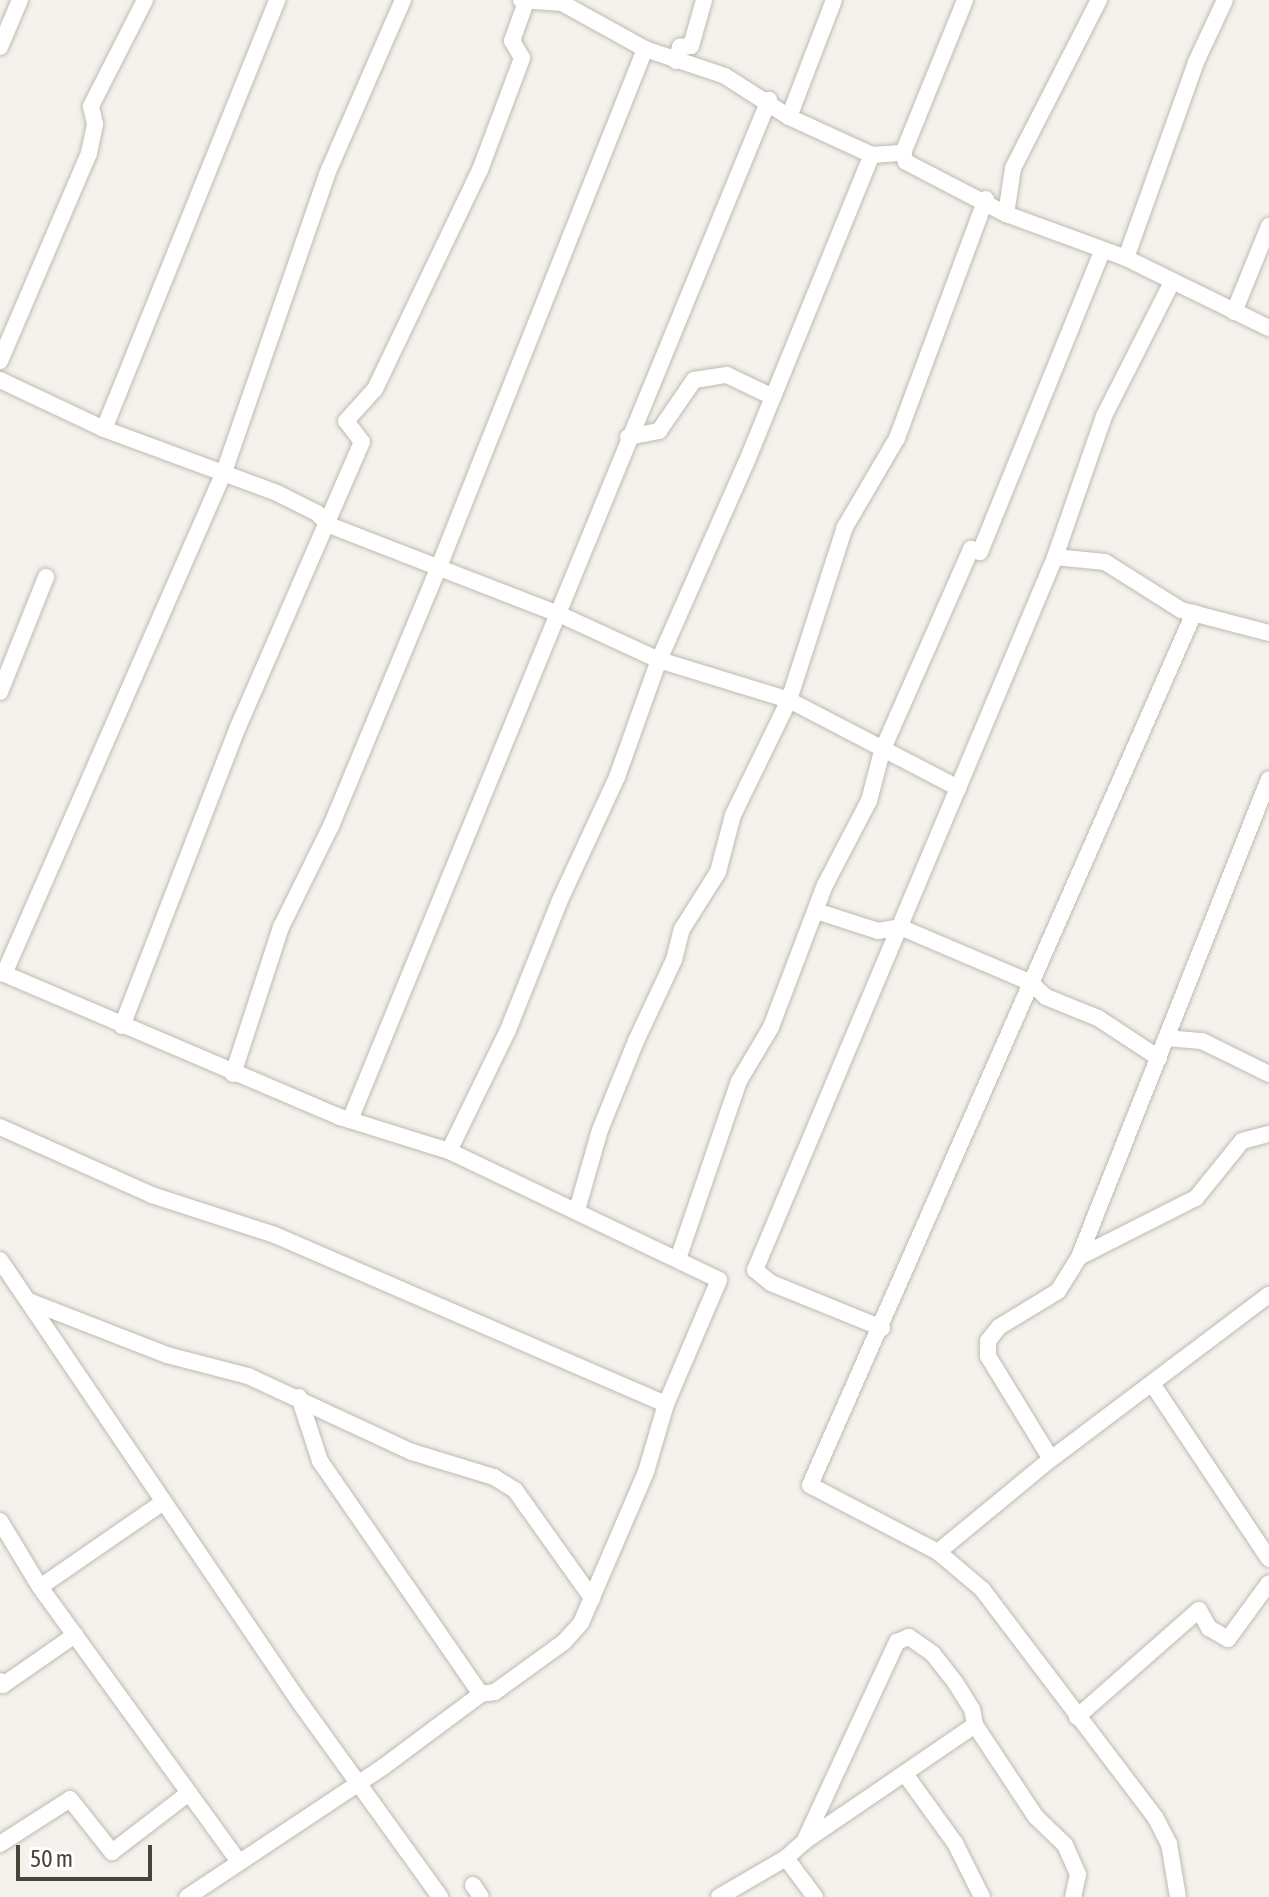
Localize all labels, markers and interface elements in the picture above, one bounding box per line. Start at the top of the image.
scale bar [20,1829,156,1879]
text: 50 m [30,1845,73,1872]

